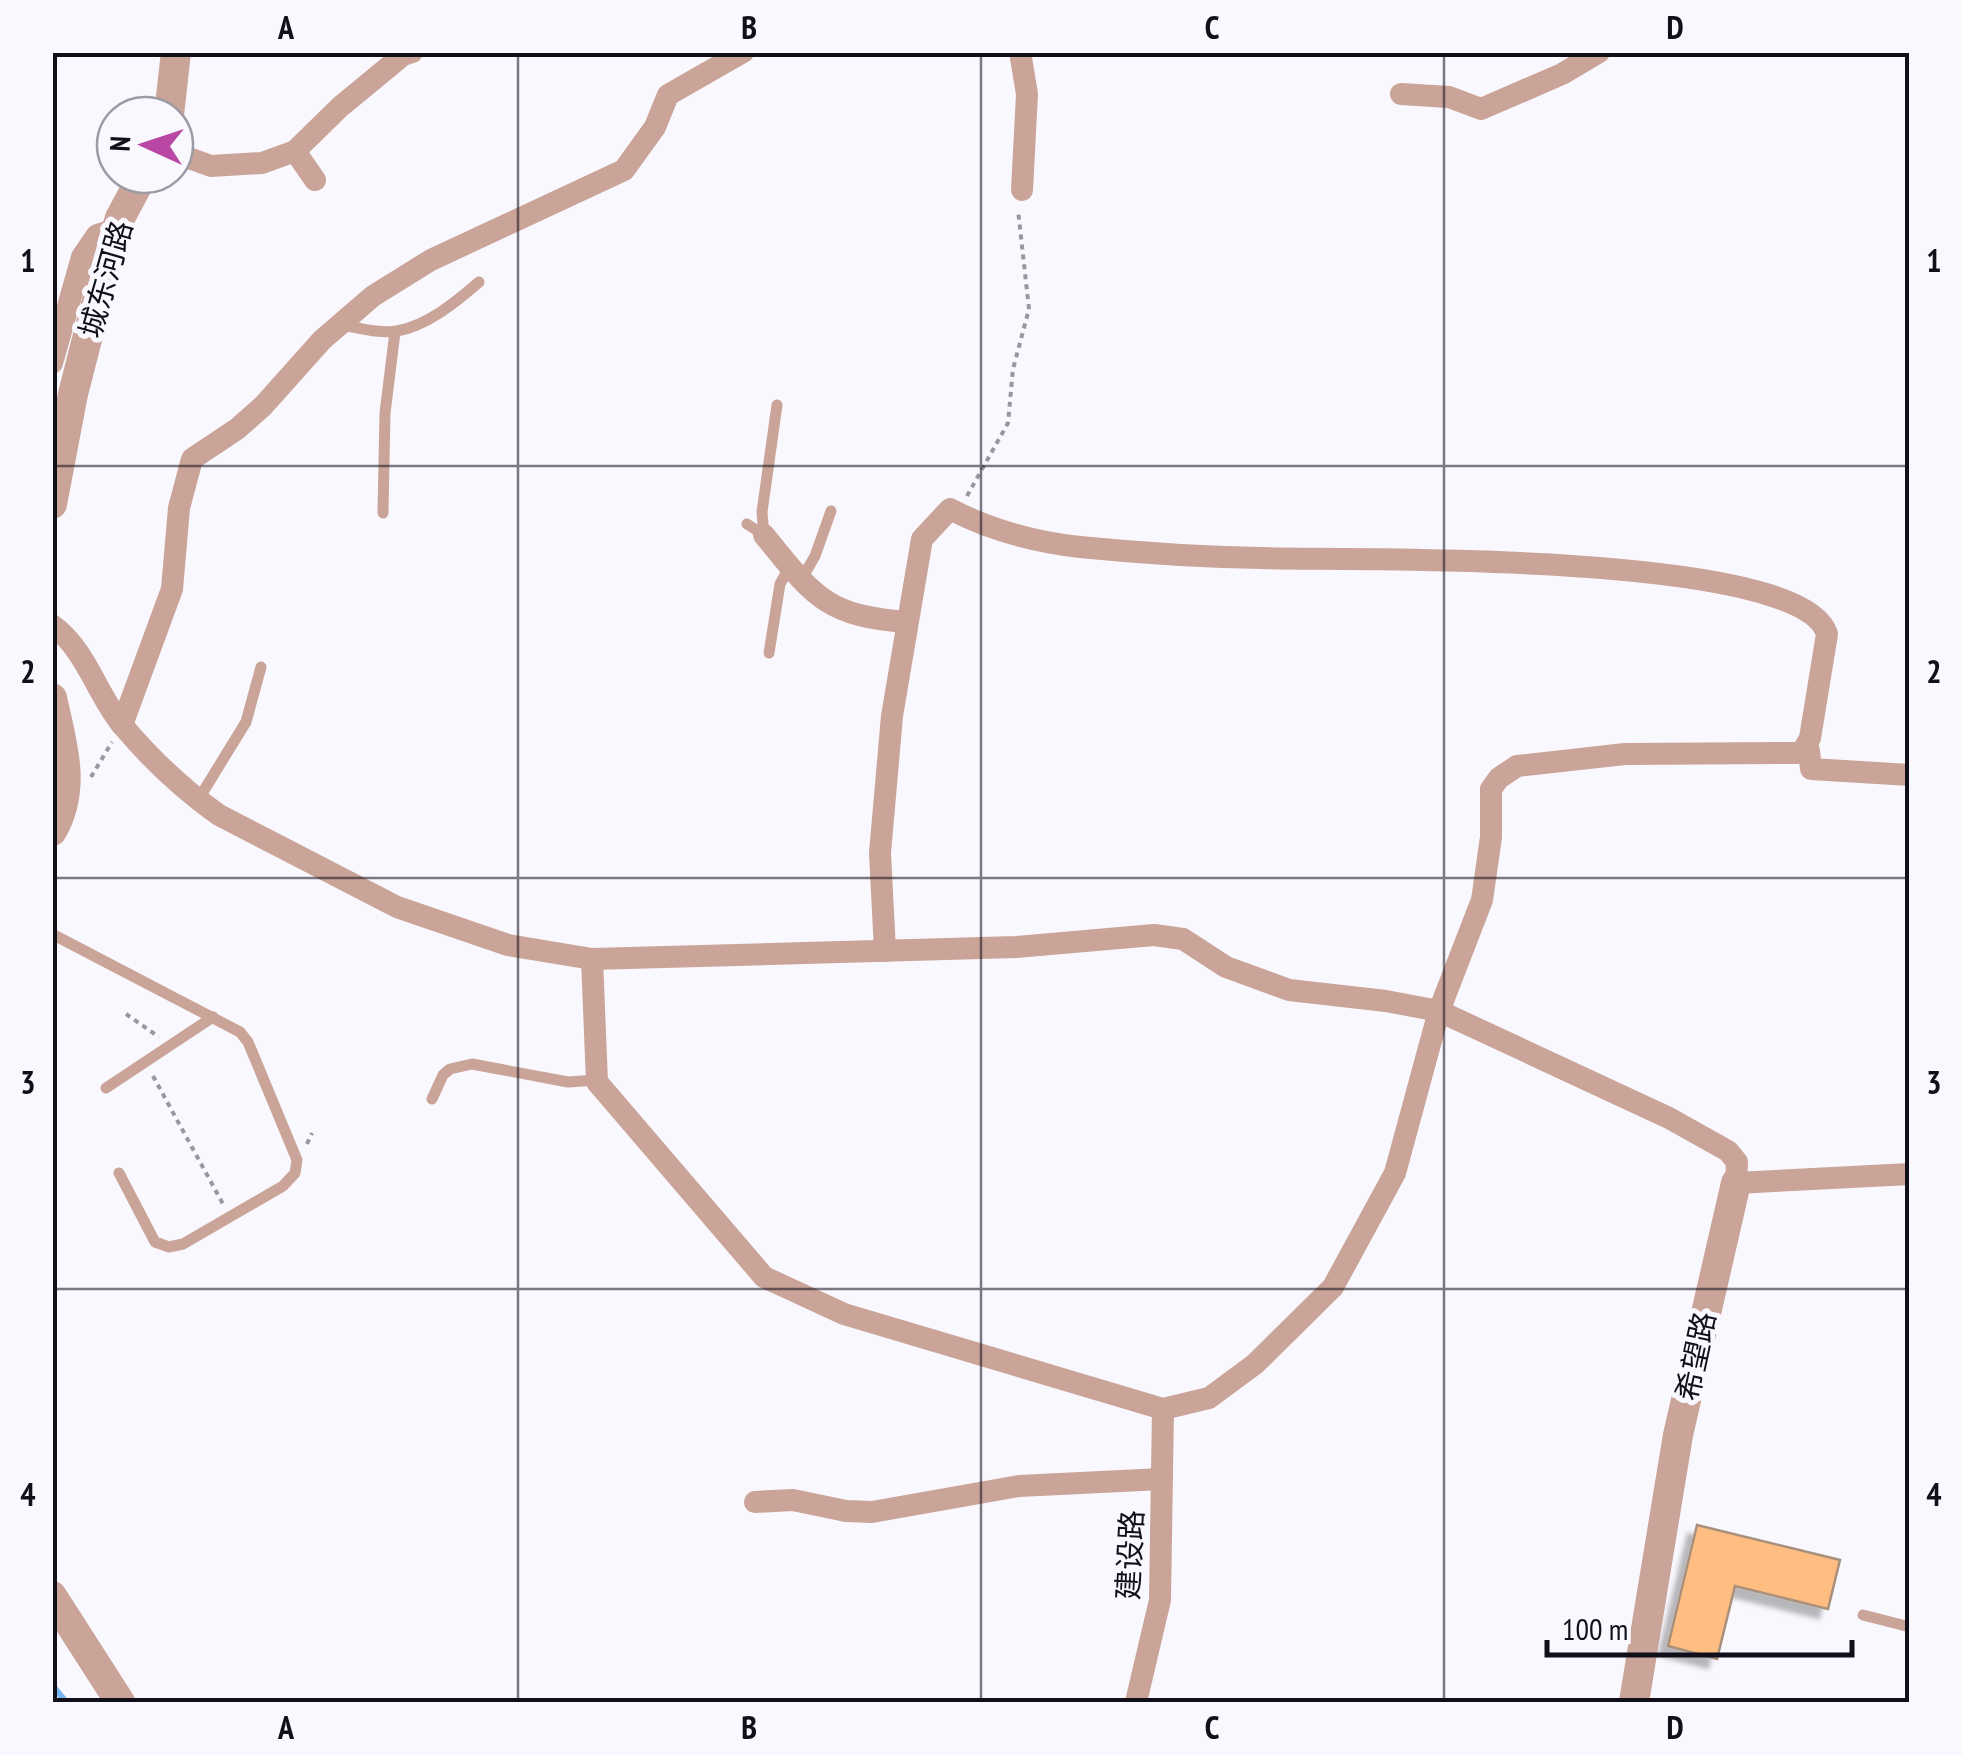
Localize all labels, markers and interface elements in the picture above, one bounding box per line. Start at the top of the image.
text: A [277,6,295,48]
text: B [741,6,757,48]
text: C [1205,6,1220,48]
text: D [1666,6,1684,48]
north arrow [95,95,195,195]
text: N [101,135,138,152]
street label: 城东河路 [70,216,140,342]
text: 1 [20,239,36,281]
text: 1 [1926,239,1942,281]
text: 2 [20,650,36,692]
text: 2 [1926,650,1942,692]
text: 3 [20,1061,36,1103]
text: 3 [1926,1061,1942,1103]
street label: 希望路 [1667,1308,1723,1404]
text: 4 [20,1473,36,1515]
text: 4 [1926,1473,1942,1515]
street label: 建设路 [1107,1509,1151,1601]
scale bar [1547,1595,1852,1657]
text: 100 m [1562,1609,1628,1648]
text: A [277,1706,295,1748]
text: B [741,1706,757,1748]
text: C [1205,1706,1220,1748]
text: D [1666,1706,1684,1748]

